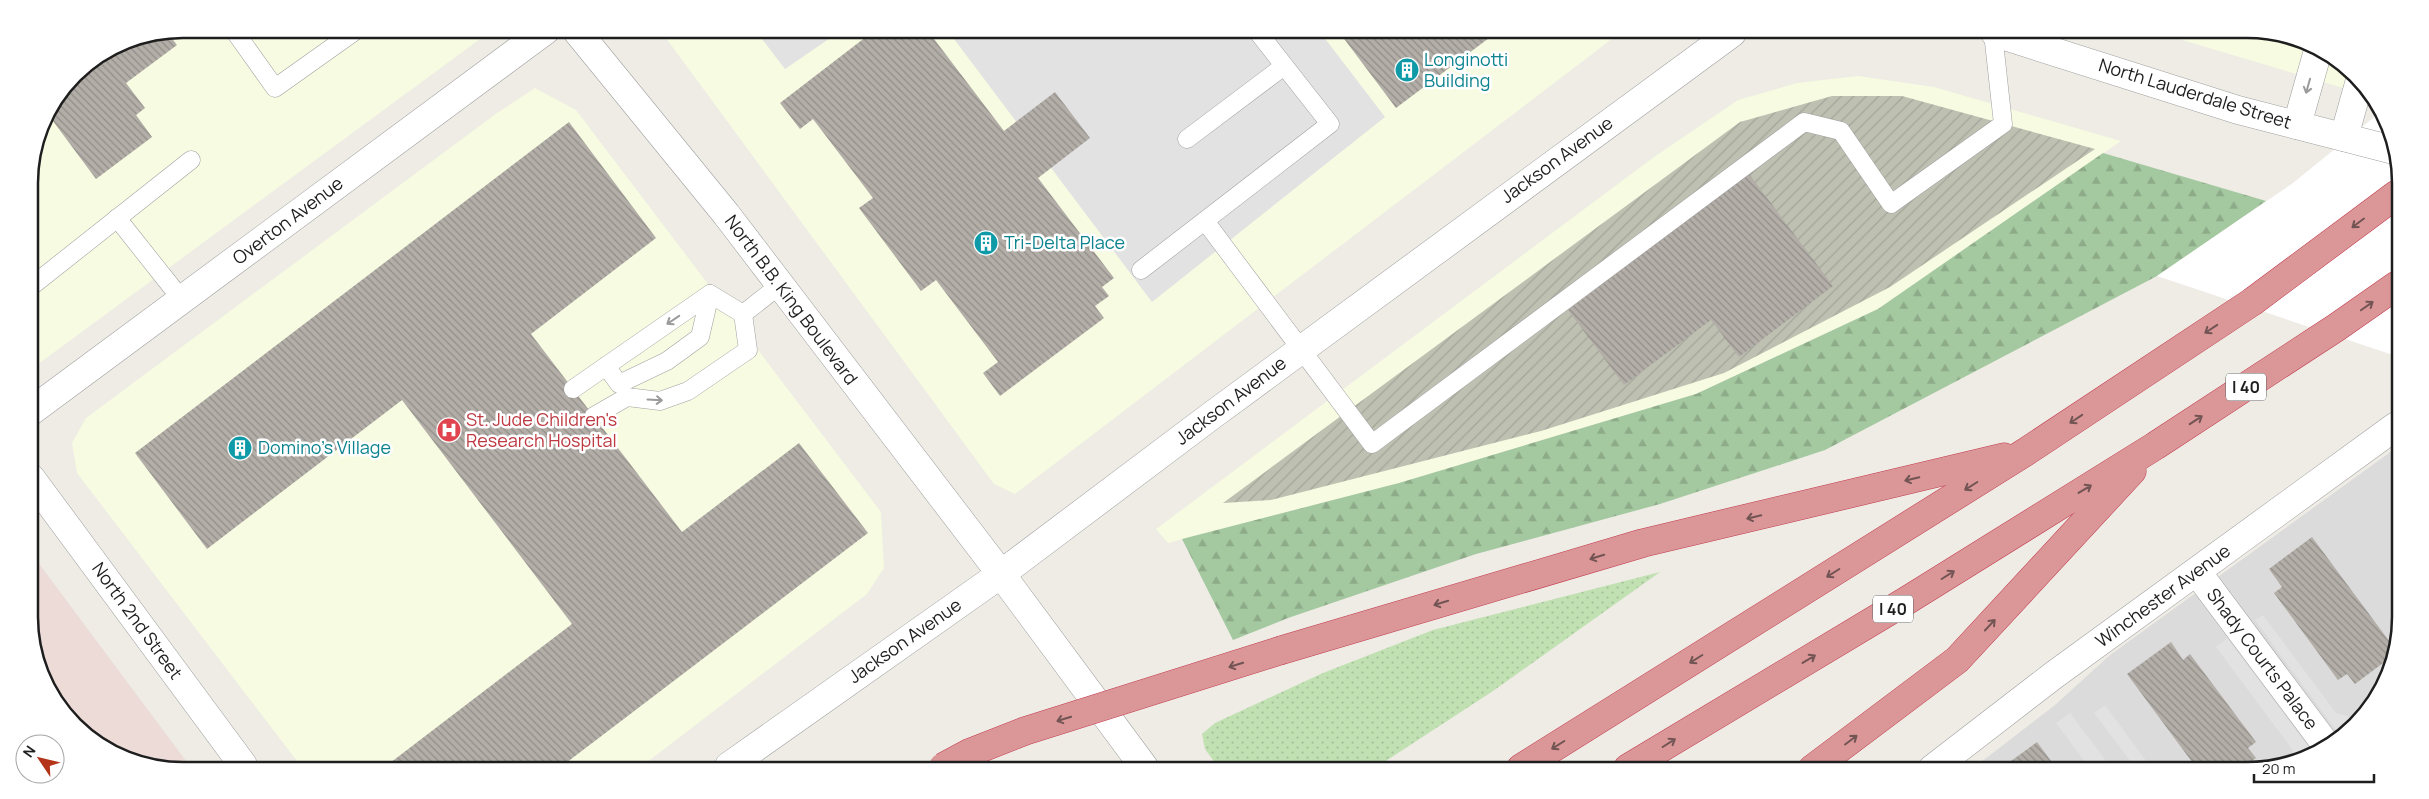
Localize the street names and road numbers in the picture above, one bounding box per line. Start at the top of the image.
street label: North Lauderdale Street [2096,52,2295,134]
street label: Jackson Avenue [1496,110,1617,208]
street label: Overton Avenue [227,171,347,270]
street label: North B.B. King Boulevard [720,210,864,389]
street label: Jackson Avenue [1170,351,1291,450]
road number: I 40 [2226,374,2266,401]
street label: Winchester Avenue [2090,538,2235,652]
street label: North 2nd Street [87,557,188,684]
street label: Shady Courts Palace [2202,583,2324,734]
street label: Jackson Avenue [843,592,966,688]
road number: I 40 [1873,596,1913,622]

